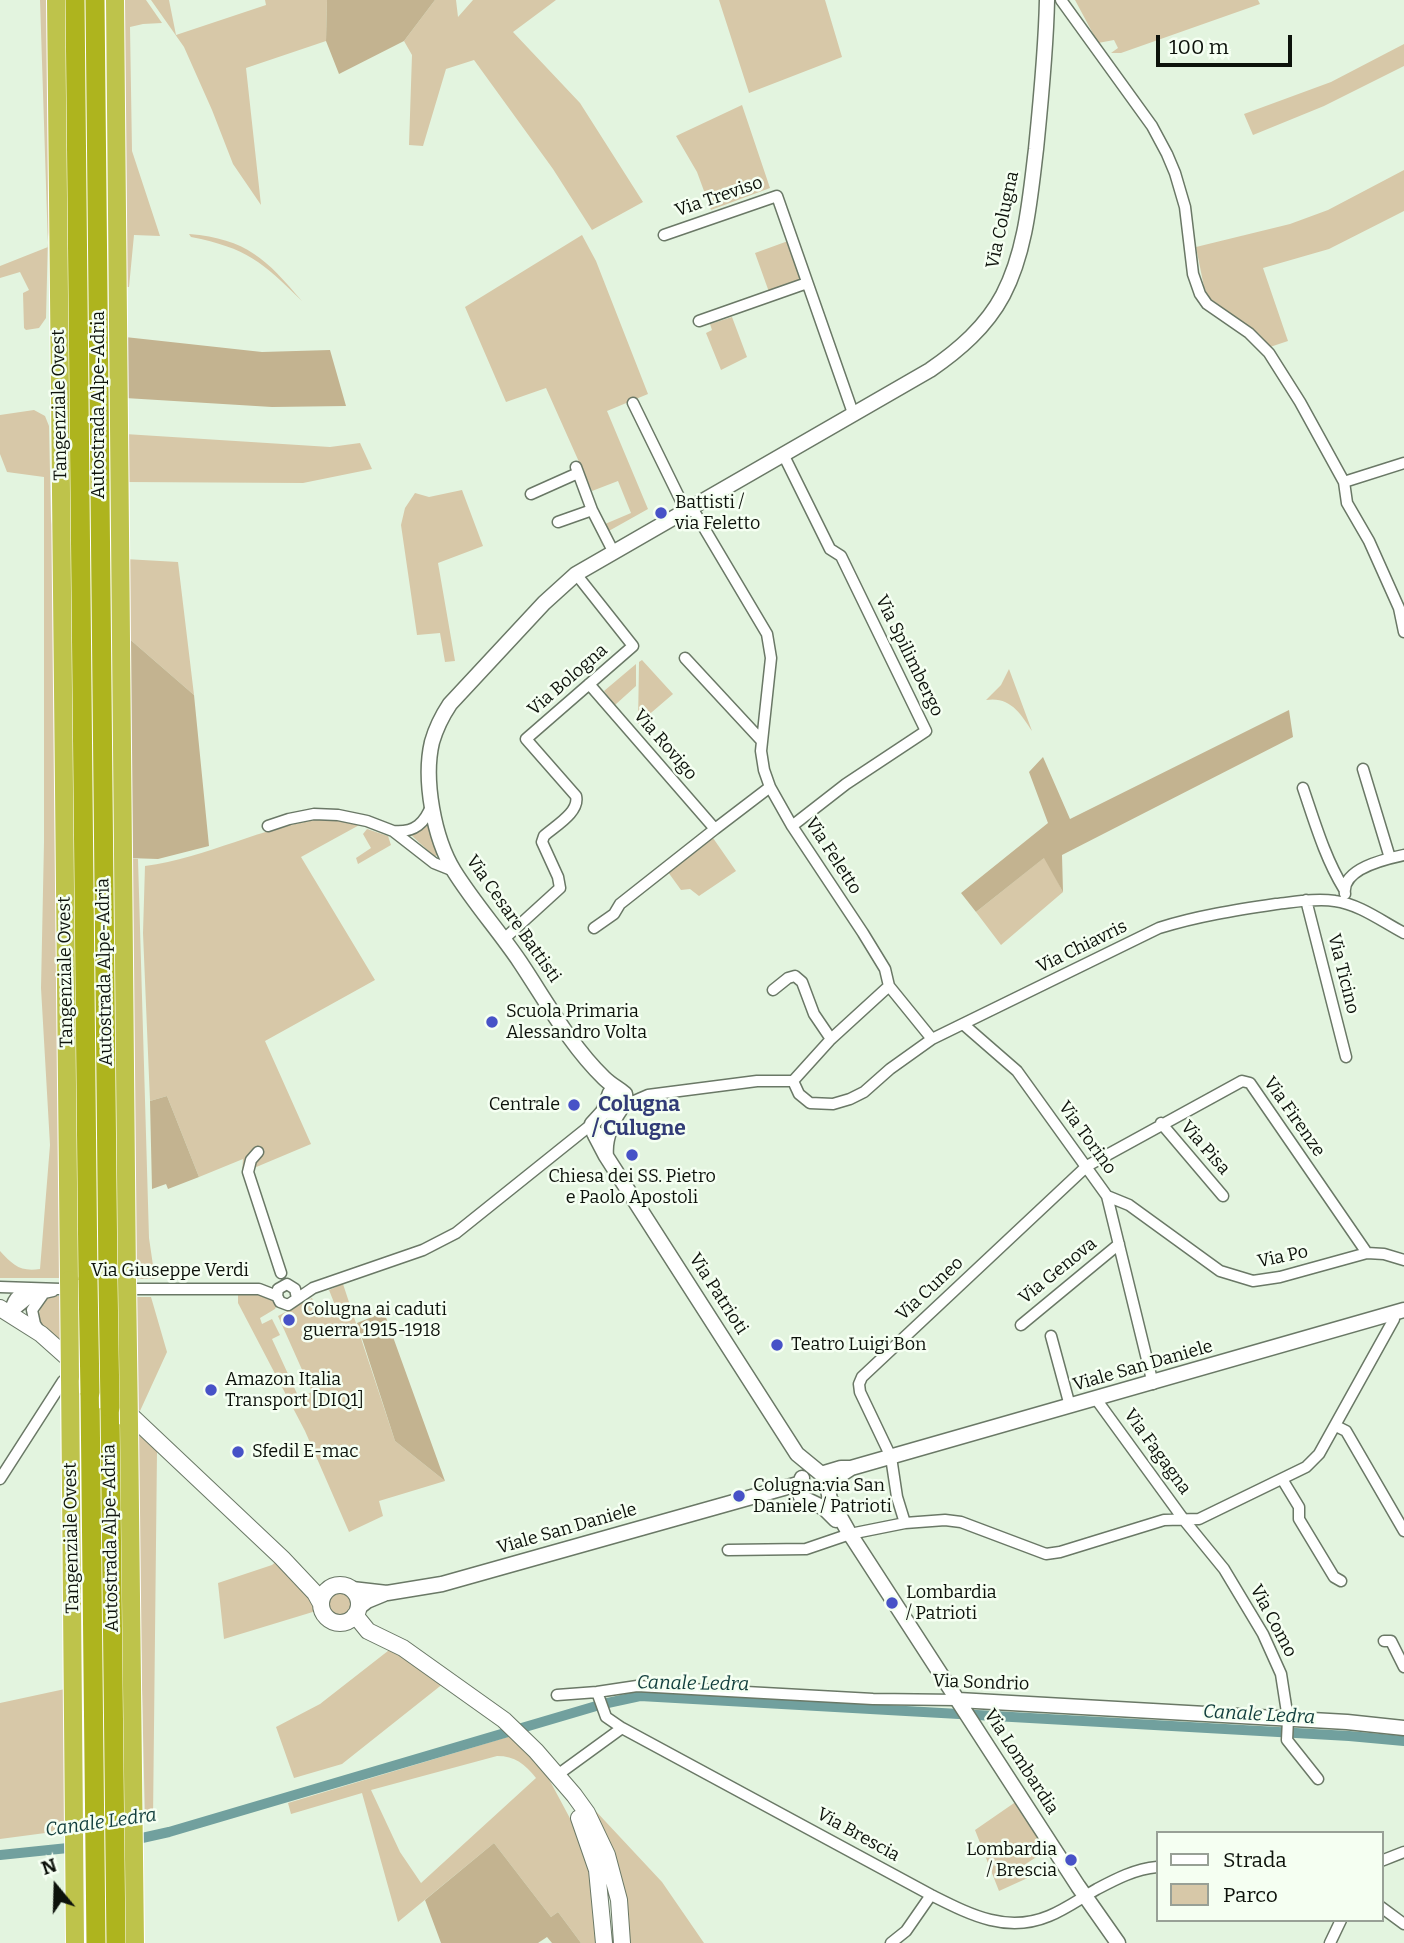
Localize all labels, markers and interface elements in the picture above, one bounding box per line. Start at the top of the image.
scale bar [1159,21,1296,65]
text: 100 m [1169,34,1229,60]
street label: Via Colugna [982,169,1024,271]
street label: Via Treviso [672,172,766,222]
street label: Autostrada Alpe-Adria [88,311,110,499]
street label: Tangenziale Ovest [48,329,72,481]
place label: Battisti / via Feletto [675,492,760,534]
marker: Battisti / via Feletto [653,505,669,521]
street label: Via Spilimbergo [870,592,948,720]
street label: Via Bologna [524,640,612,720]
street label: Via Rovigo [628,705,702,785]
street label: Via Feletto [800,813,866,899]
street label: Via Cesare Battisti [461,851,565,987]
street label: Autostrada Alpe-Adria [93,878,117,1066]
street label: Tangenziale Ovest [54,896,78,1048]
street label: Via Chiavris [1033,916,1131,978]
street label: Via Ticino [1323,932,1363,1016]
place label: Scuola Primaria Alessandro Volta [506,1001,647,1044]
marker: Scuola Primaria Alessandro Volta [484,1014,500,1030]
street label: Via Firenze [1259,1073,1329,1161]
district label: Colugna / Culugne [592,1092,686,1142]
place label: Centrale [489,1094,560,1116]
marker: Centrale [566,1097,582,1113]
street label: Via Torino [1053,1097,1121,1179]
street label: Via Pisa [1176,1117,1234,1179]
marker: Chiesa dei SS. Pietro e Paolo Apostoli [624,1147,640,1163]
place label: Chiesa dei SS. Pietro e Paolo Apostoli [548,1166,716,1208]
street label: Via Genova [1015,1233,1101,1309]
street label: Via Po [1256,1241,1310,1273]
street label: Via Patrioti [684,1249,752,1339]
street label: Via Cuneo [892,1252,968,1326]
street label: Via Giuseppe Verdi [91,1260,249,1282]
place label: Colugna ai caduti guerra 1915-1918 [303,1299,447,1342]
marker: Colugna ai caduti guerra 1915-1918 [281,1312,297,1328]
place label: Teatro Luigi Bon [791,1334,926,1356]
street label: Viale San Daniele [1071,1336,1215,1396]
marker: Teatro Luigi Bon [769,1337,785,1353]
place label: Amazon Italia Transport [DIQ1] [225,1369,364,1412]
marker: Amazon Italia Transport [DIQ1] [203,1382,219,1398]
street label: Via Fagagna [1119,1405,1195,1499]
place label: Sfedil E-mac [252,1441,359,1463]
street label: Autostrada Alpe-Adria [99,1444,123,1632]
marker: Sfedil E-mac [230,1444,246,1460]
street label: Tangenziale Ovest [60,1462,84,1614]
place label: Colugna:via San Daniele / Patrioti [753,1475,892,1518]
marker: Colugna:via San Daniele / Patrioti [731,1488,747,1504]
street label: Viale San Daniele [495,1499,639,1559]
street label: Via Como [1245,1581,1301,1661]
place label: Lombardia / Patrioti [906,1582,997,1624]
marker: Lombardia / Patrioti [884,1595,900,1611]
street label: Via Sondrio [932,1671,1030,1695]
water label: Canale Ledra [637,1672,749,1696]
water label: Canale Ledra [1202,1701,1316,1729]
street label: Via Lombardia [979,1705,1063,1819]
street label: Via Brescia [813,1803,903,1867]
water label: Canale Ledra [44,1804,158,1842]
legend [1156,1831,1383,1922]
place label: Lombardia / Brescia [966,1839,1057,1882]
text: Strada [1223,1847,1287,1873]
north arrow [21,1852,91,1922]
marker: Lombardia / Brescia [1063,1852,1079,1868]
text: N [38,1853,60,1880]
text: Parco [1223,1882,1278,1908]

